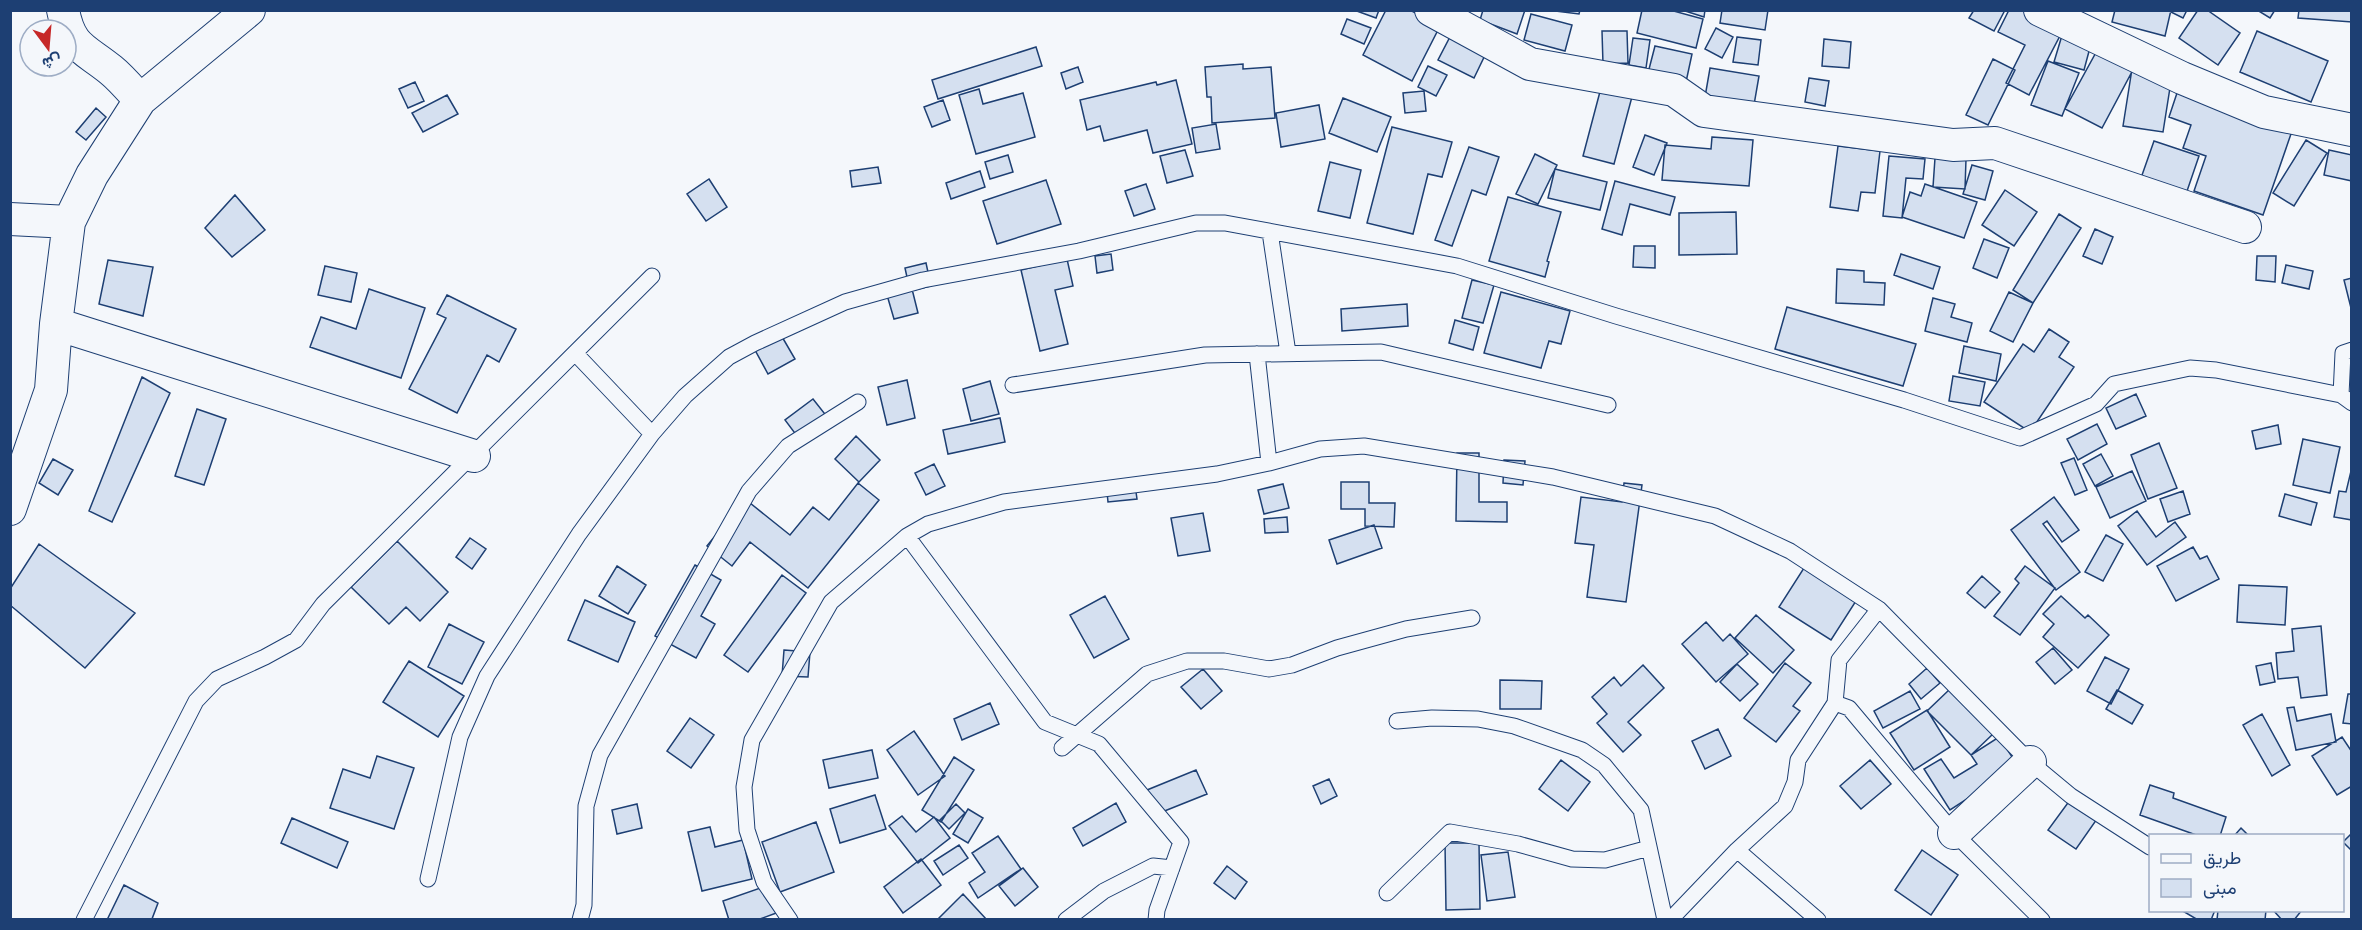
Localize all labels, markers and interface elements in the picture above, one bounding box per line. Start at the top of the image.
north arrow [18,18,78,78]
text: ش [40,50,64,75]
legend [2149,834,2344,912]
text: طريق [2203,846,2241,869]
text: مبنى [2203,876,2237,899]

